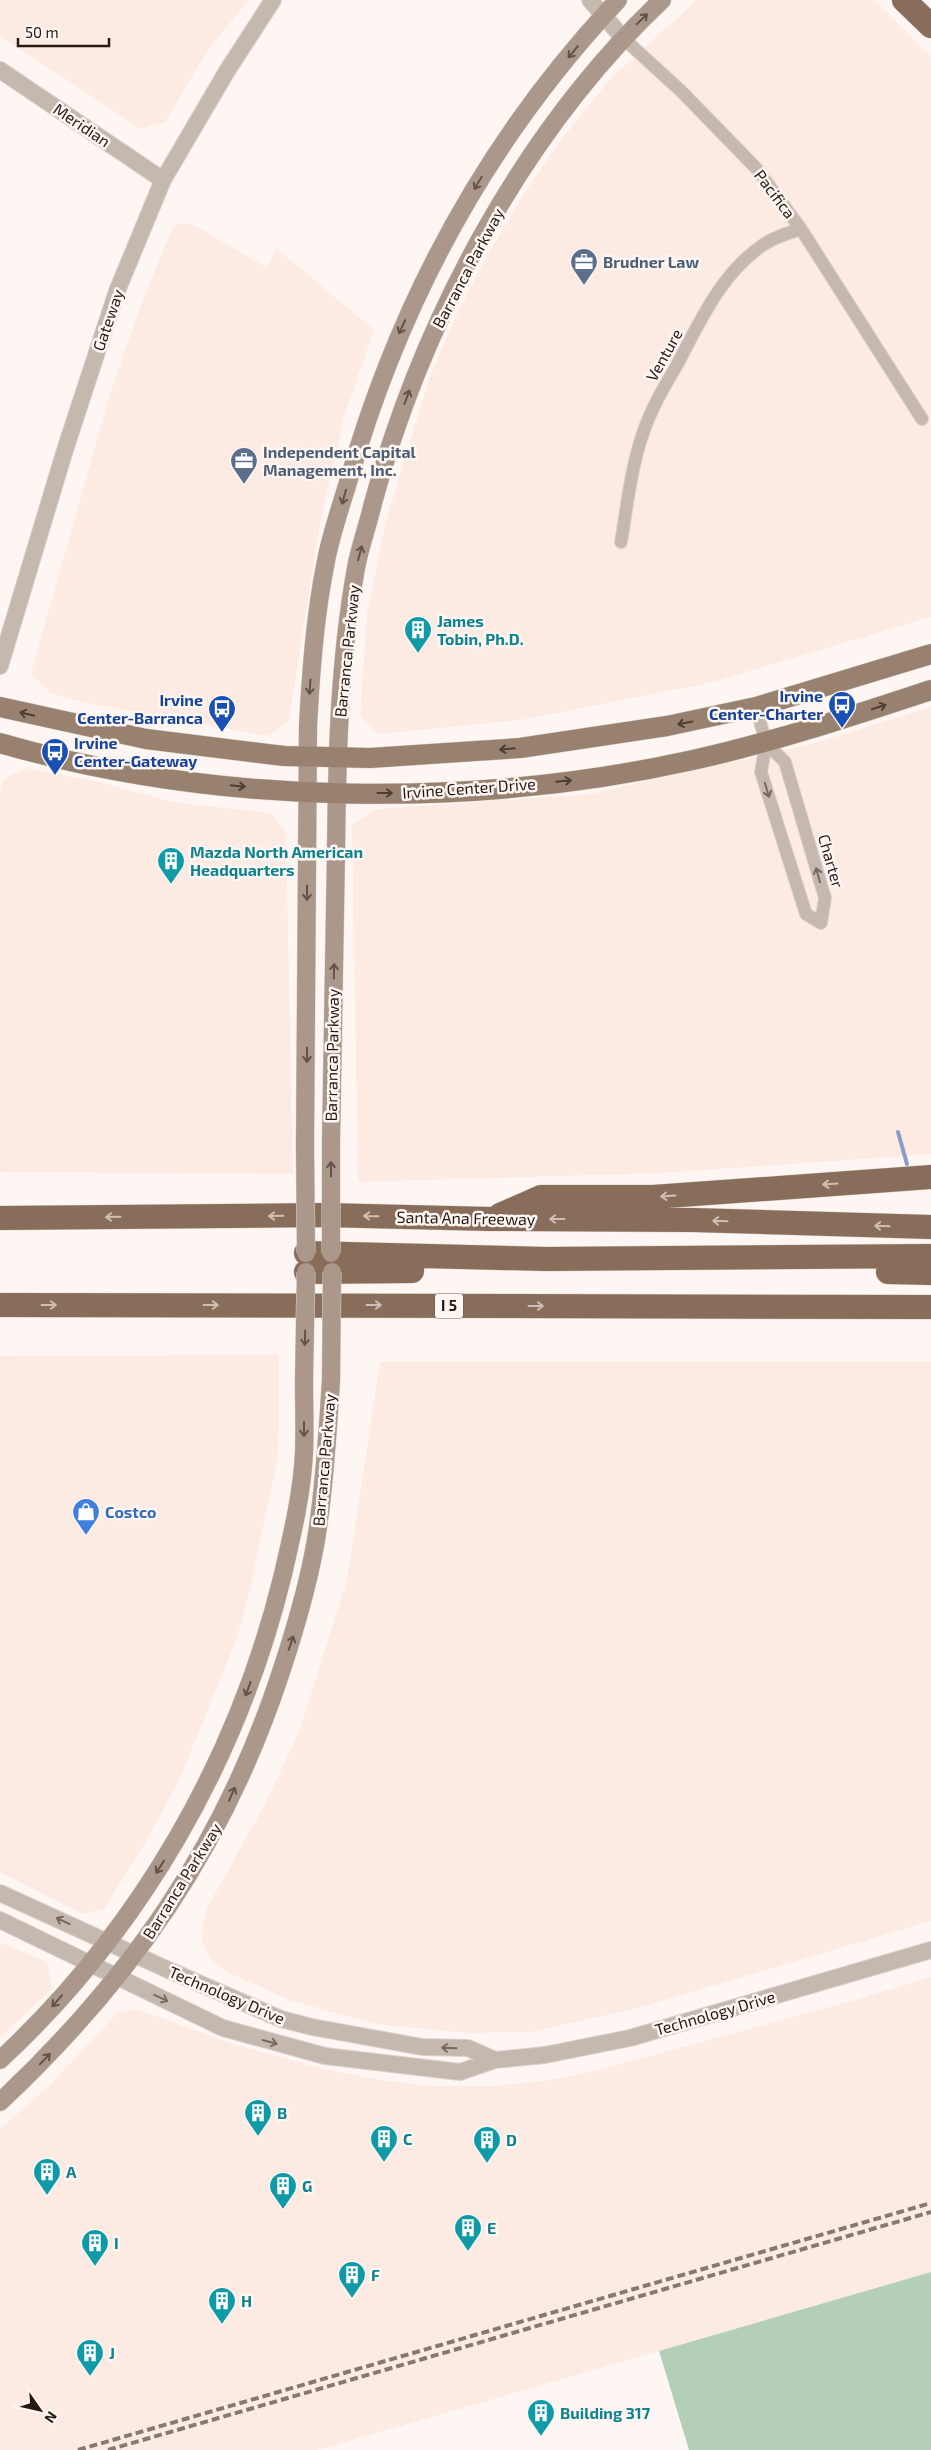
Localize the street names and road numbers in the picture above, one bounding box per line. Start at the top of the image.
street label: Meridian [50,99,114,150]
street label: Pacifica [751,166,800,222]
street label: Barranca Parkway [428,204,507,331]
street label: Gateway [88,286,127,353]
street label: Venture [641,325,686,384]
street label: Barranca Parkway [330,583,363,718]
street label: Irvine Center Drive [402,773,536,802]
street label: Charter [815,832,848,890]
street label: Barranca Parkway [321,988,342,1122]
street label: Santa Ana Freeway [396,1207,536,1228]
road number: I 5 [435,1294,463,1318]
street label: Barranca Parkway [308,1392,339,1527]
street label: Barranca Parkway [138,1819,225,1942]
street label: Technology Drive [166,1962,288,2028]
street label: Technology Drive [653,1986,777,2039]

